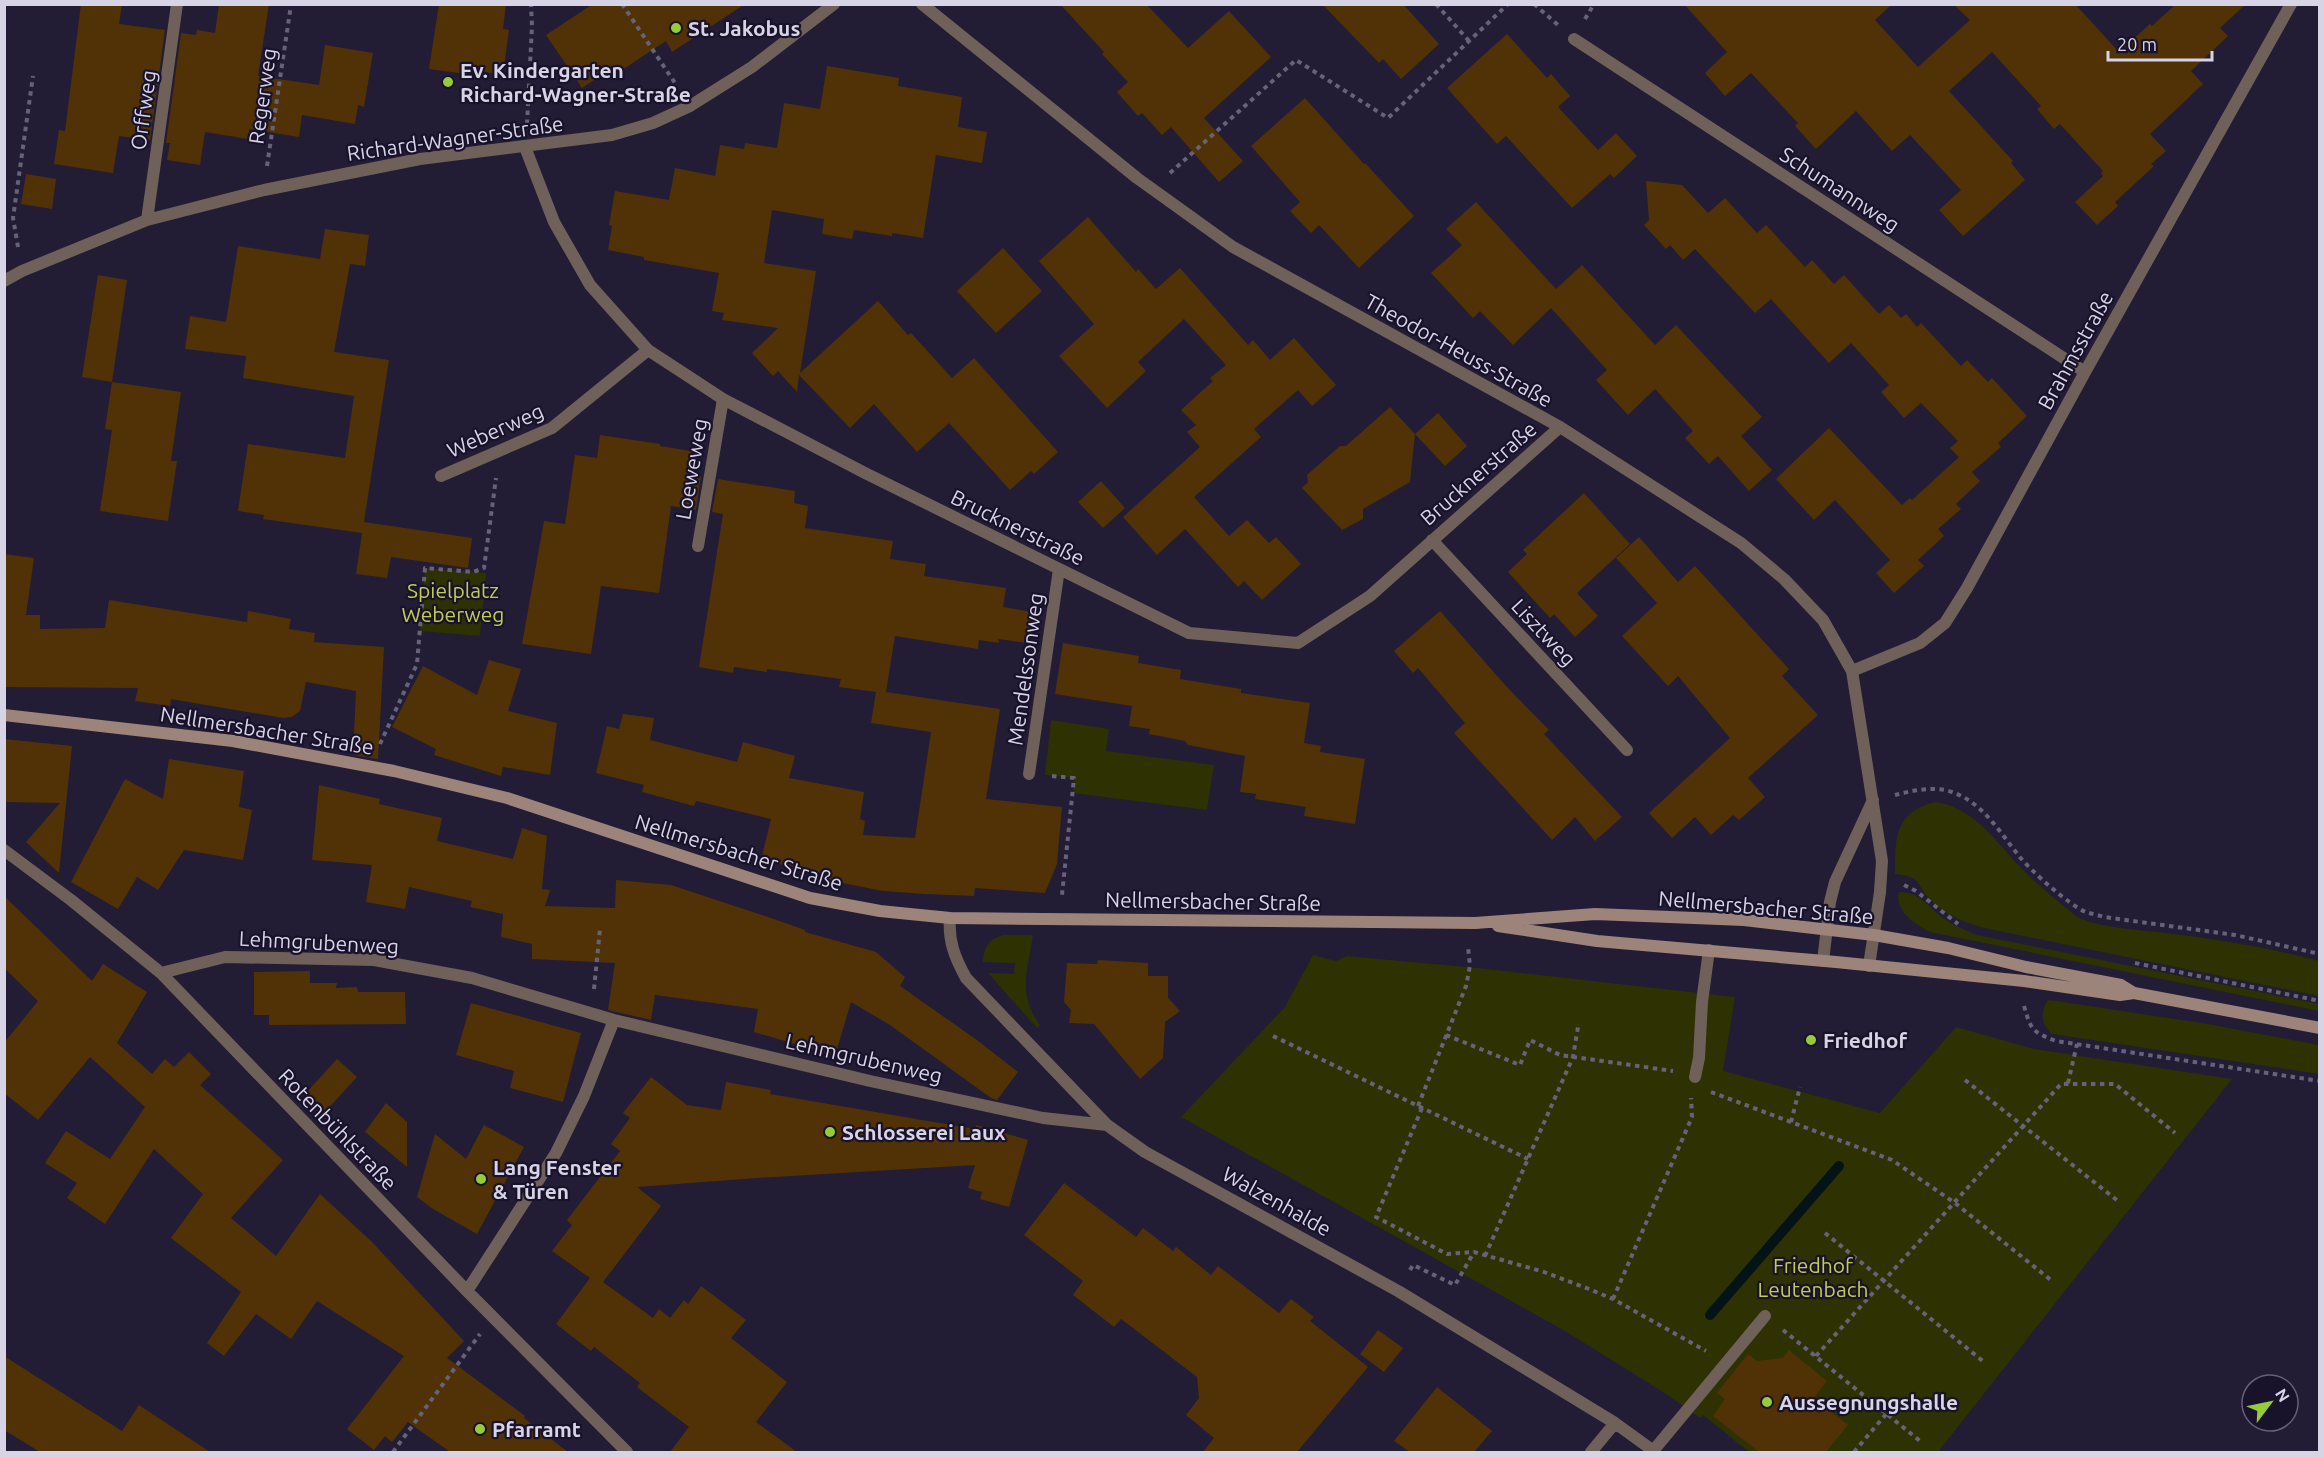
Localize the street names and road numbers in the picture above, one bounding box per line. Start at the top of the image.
street label: Regerweg [243,46,281,146]
street label: Orffweg [126,68,160,152]
street label: Richard-Wagner-Straße [345,111,565,165]
street label: Schumannweg [1776,141,1904,237]
street label: Brahmsstraße [2033,287,2117,413]
street label: Theodor-Heuss-Straße [1361,288,1557,412]
street label: Weberweg [443,398,547,462]
street label: Brucknerstraße [1415,416,1541,530]
street label: Loeweweg [670,417,712,521]
street label: Brucknerstraße [947,484,1089,570]
street label: Mendelssonweg [1002,591,1048,747]
street label: Lisztweg [1507,594,1581,670]
street label: Nellmersbacher Straße [159,701,375,759]
street label: Nellmersbacher Straße [632,809,846,895]
street label: Nellmersbacher Straße [1657,886,1875,928]
street label: Nellmersbacher Straße [1105,887,1321,915]
street label: Lehmgrubenweg [238,926,400,958]
street label: Lehmgrubenweg [783,1028,945,1088]
street label: Rotenbühlstraße [274,1063,402,1195]
street label: Walzenhalde [1218,1161,1336,1241]

